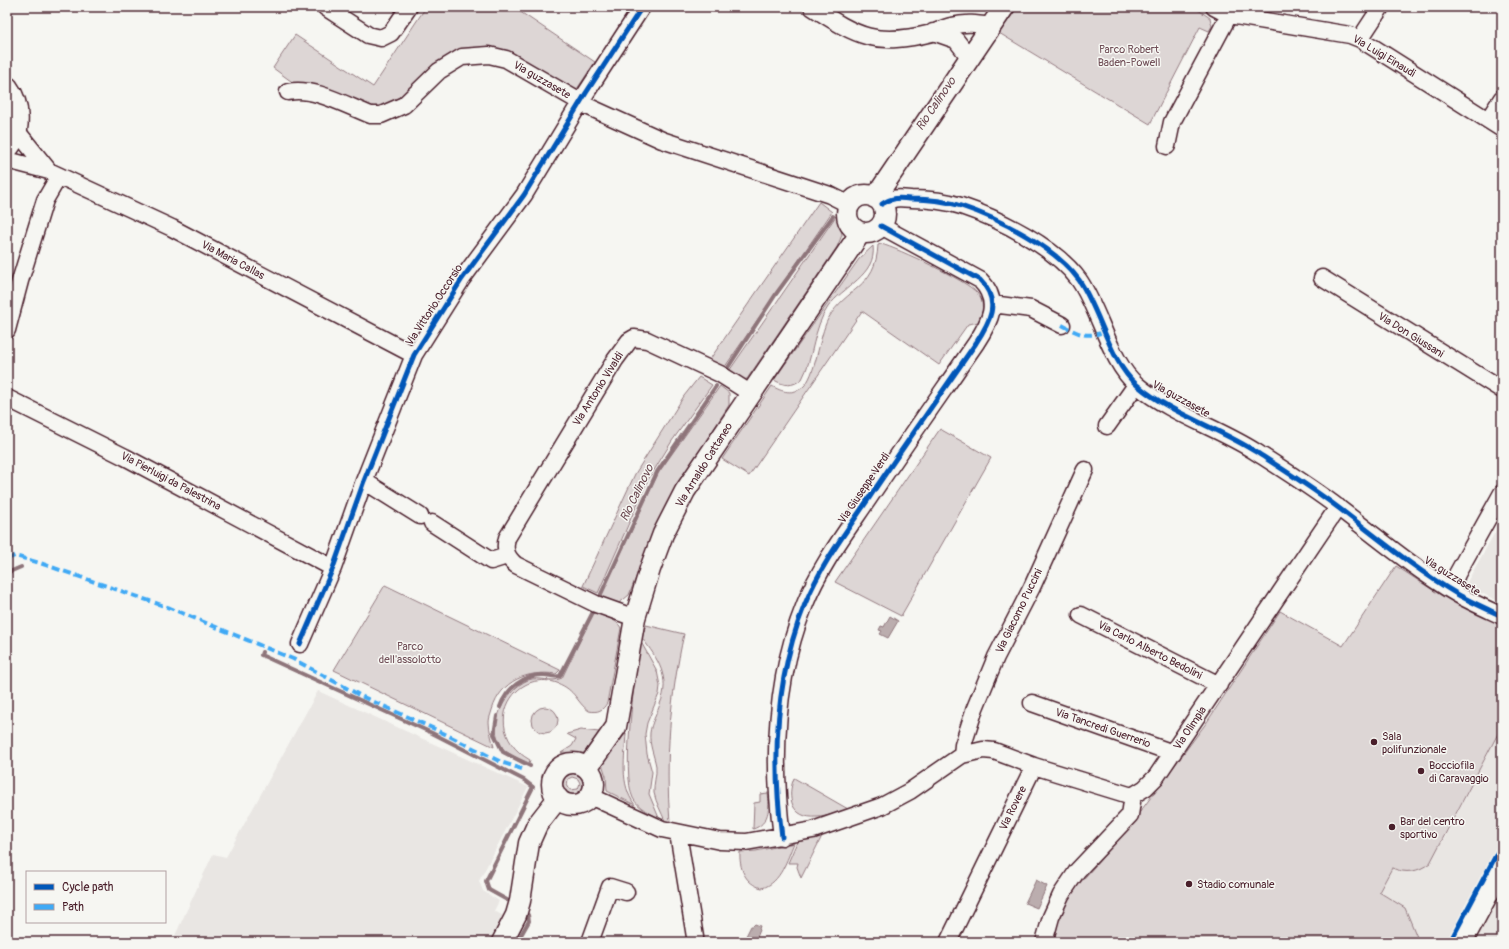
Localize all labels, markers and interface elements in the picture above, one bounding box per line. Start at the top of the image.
street label: Via Luigi Einaudi [1350,32,1418,80]
park label: Parco Robert Baden-Powell [1098,43,1160,69]
street label: Via guzzasete [511,58,573,102]
water label: Rio Calinovo [913,73,960,134]
street label: Via Maria Callas [199,238,267,282]
street label: Via Vittorio Occorsio [403,262,465,348]
street label: Via Don Giussani [1376,310,1446,360]
street label: Via Antonio Vivaldi [570,350,626,428]
street label: Via guzzasete [1150,378,1213,420]
street label: Via Arnaldo Cattaneo [673,420,735,510]
street label: Via Pierluigi da Palestrina [119,449,223,513]
street label: Via Giuseppe Verdi [836,450,892,526]
water label: Rio Calinovo [617,461,658,524]
street label: Via guzzasete [1421,554,1483,599]
street label: Via Giacomo Puccini [993,567,1045,655]
street label: Via Carlo Alberto Bedolini [1096,618,1204,682]
park label: Parco dell'assolotto [379,640,441,666]
street label: Via Olimpia [1171,704,1209,752]
street label: Via Tancredi Guerrerio [1054,706,1153,750]
place label: Sala polifunzionale [1382,730,1447,756]
marker: Sala polifunzionale [1369,737,1379,747]
place label: Bocciofila di Caravaggio [1429,759,1489,785]
marker: Bocciofila di Caravaggio [1416,766,1426,776]
street label: Via Rovere [997,783,1030,832]
place label: Bar del centro sportivo [1400,815,1465,841]
marker: Bar del centro sportivo [1387,822,1397,832]
legend [26,871,166,923]
place label: Stadio comunale [1197,878,1275,891]
marker: Stadio comunale [1184,879,1194,889]
text: Cycle path [62,880,114,895]
text: Path [62,900,84,915]

